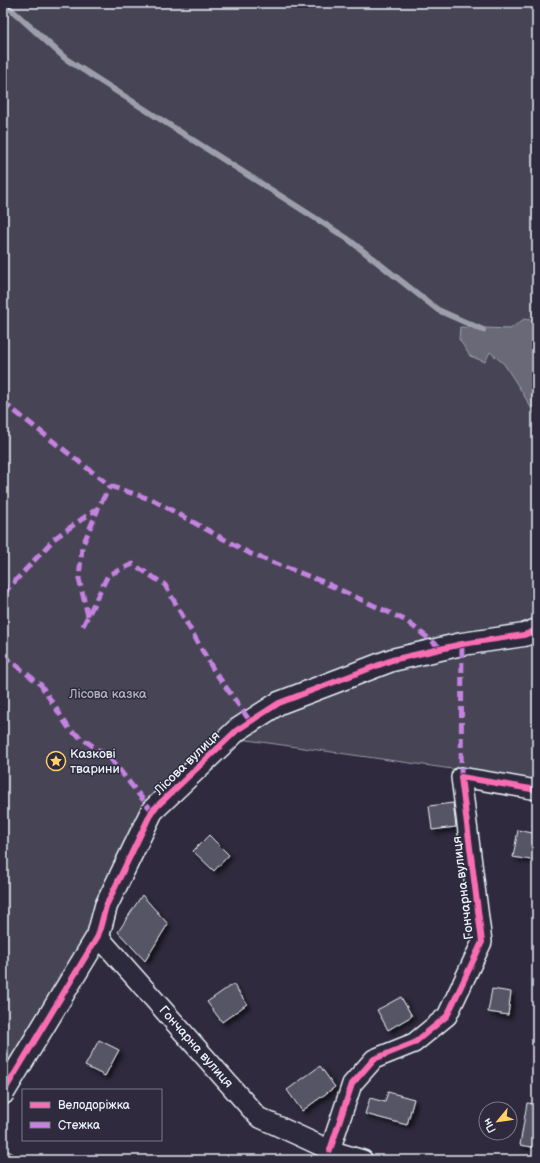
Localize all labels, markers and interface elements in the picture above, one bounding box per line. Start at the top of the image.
park label: Лісова казка [68,686,147,702]
street label: Лісова вулиця [150,728,223,799]
place label: Казкові тварини [70,746,120,777]
place icon: Казкові тварини [45,750,67,772]
street label: Гончарна вулиця [449,835,477,941]
street label: Гончарна вулиця [156,1003,236,1091]
legend [22,1089,162,1141]
text: Велодоріжка [58,1098,130,1113]
north arrow [478,1101,518,1141]
text: Пн [480,1116,499,1135]
text: Стежка [58,1118,100,1133]

